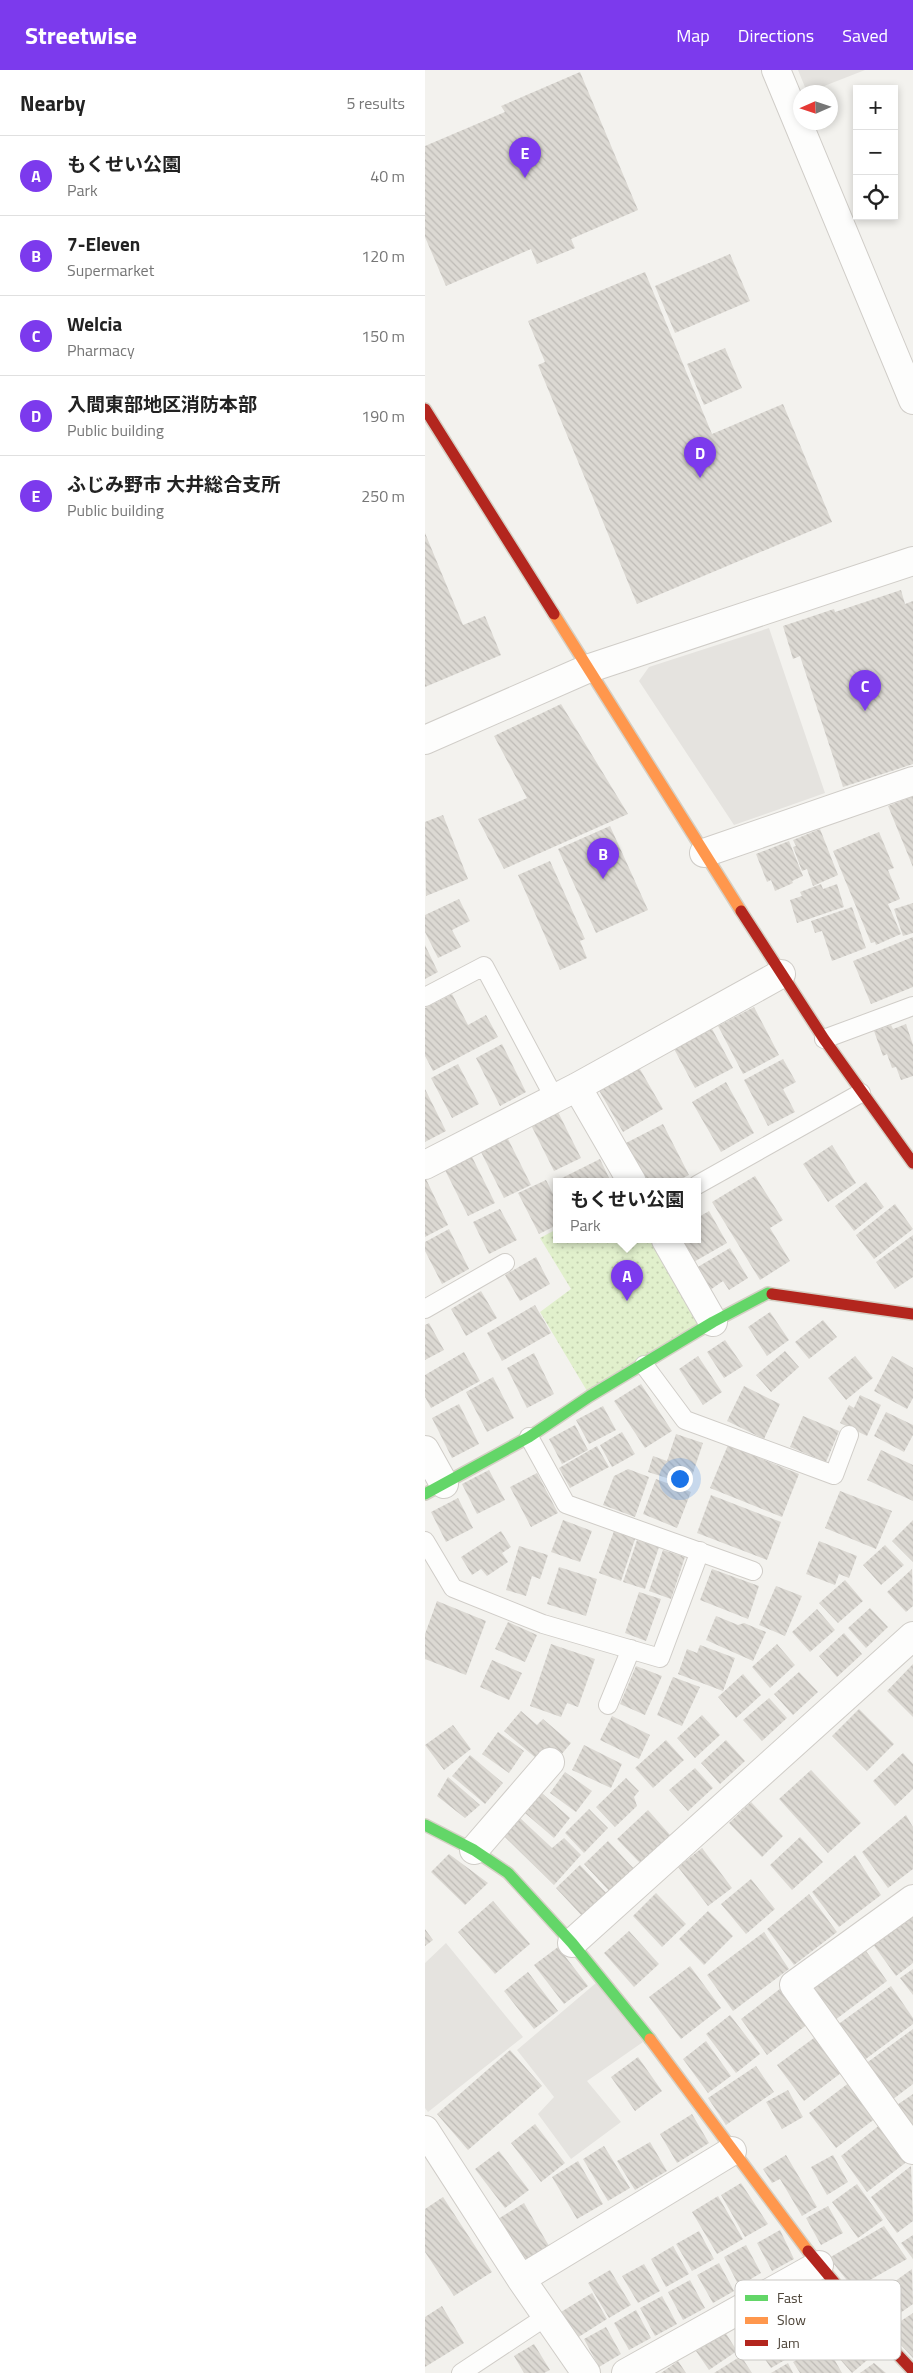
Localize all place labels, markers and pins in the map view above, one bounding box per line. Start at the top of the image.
pin: E [509,137,541,178]
pin: D [684,437,716,478]
pin: C [849,670,881,711]
pin: B [587,838,619,879]
pin: A [611,1260,643,1301]

